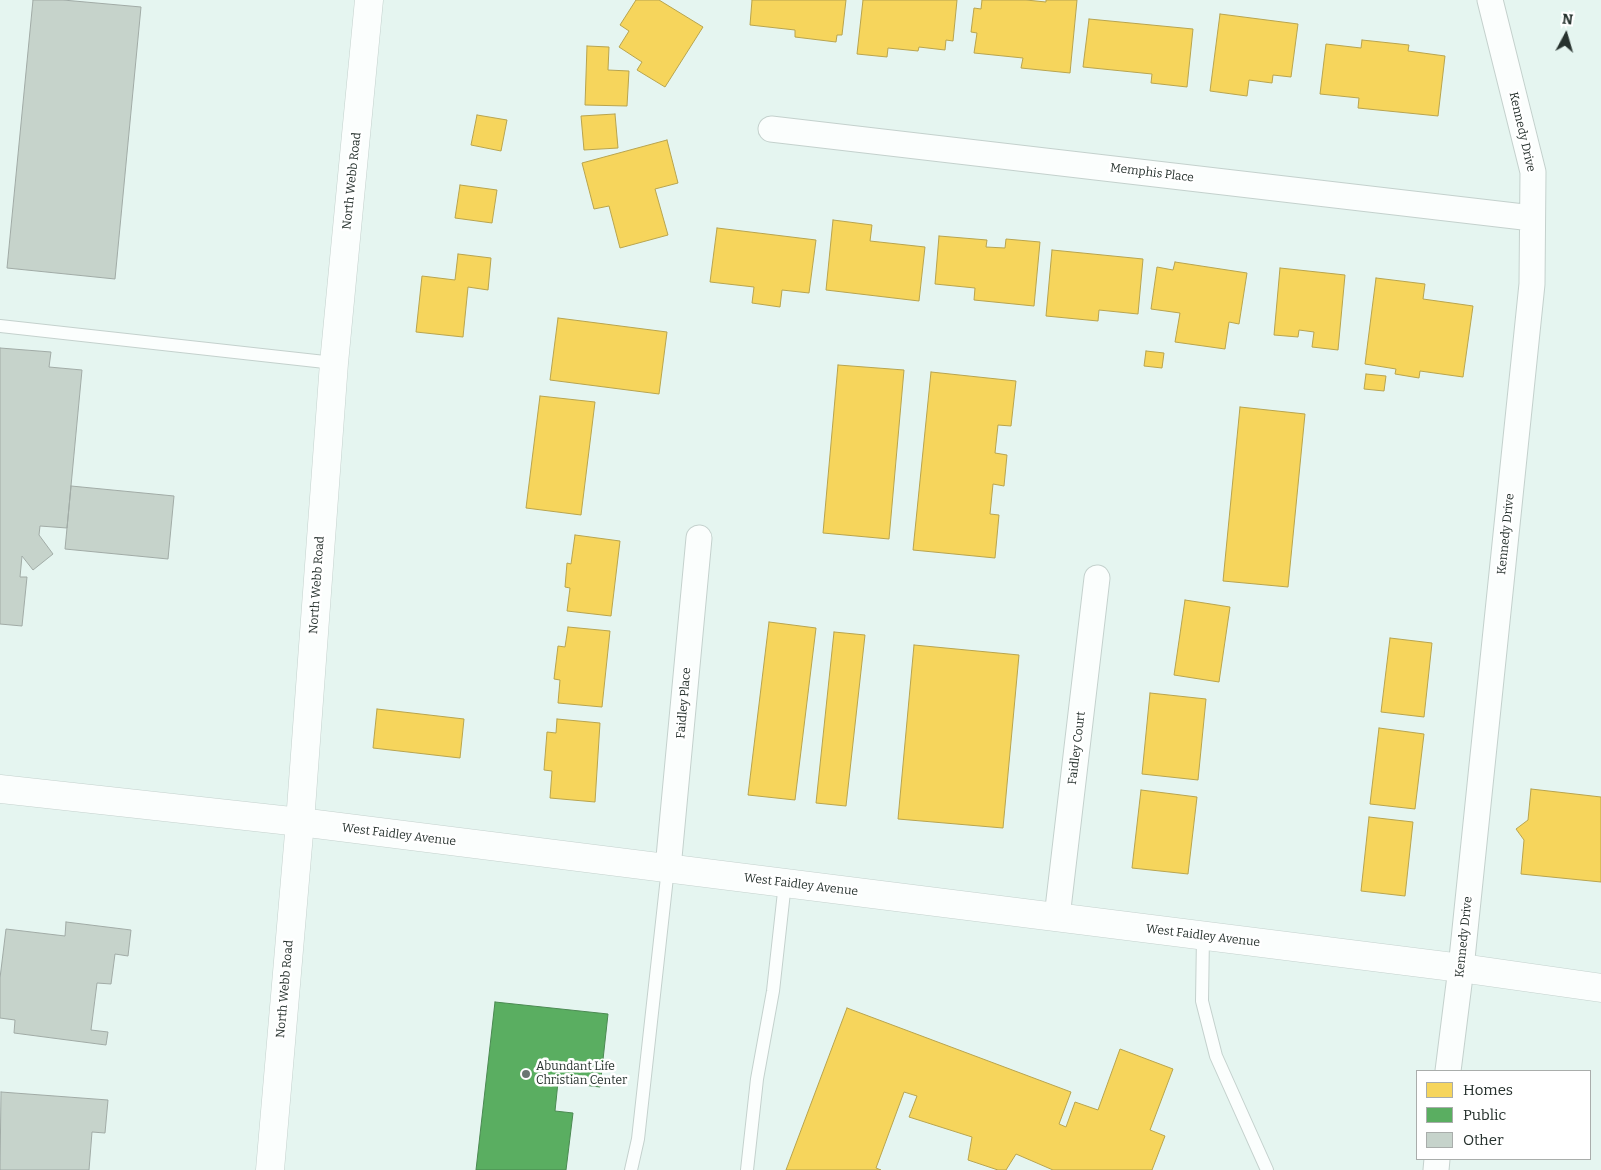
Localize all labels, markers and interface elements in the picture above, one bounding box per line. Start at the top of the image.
north arrow [1541,10,1591,60]
text: N [1561,11,1574,29]
street label: Kennedy Drive [1506,91,1538,173]
street label: North Webb Road [340,131,364,231]
street label: Memphis Place [1109,161,1195,185]
street label: Kennedy Drive [1495,493,1517,575]
street label: North Webb Road [306,536,328,634]
street label: Faidley Place [674,667,694,739]
street label: Faidley Court [1065,711,1089,785]
street label: West Faidley Avenue [341,821,457,849]
street label: West Faidley Avenue [743,871,859,899]
street label: Kennedy Drive [1453,896,1475,978]
street label: West Faidley Avenue [1145,922,1261,950]
street label: North Webb Road [274,940,296,1038]
place label: Abundant Life Christian Center [536,1060,627,1088]
marker: Abundant Life Christian Center [520,1068,532,1080]
legend [1416,1070,1591,1160]
text: Homes [1463,1081,1513,1099]
text: Public [1463,1106,1506,1124]
text: Other [1463,1131,1504,1149]

